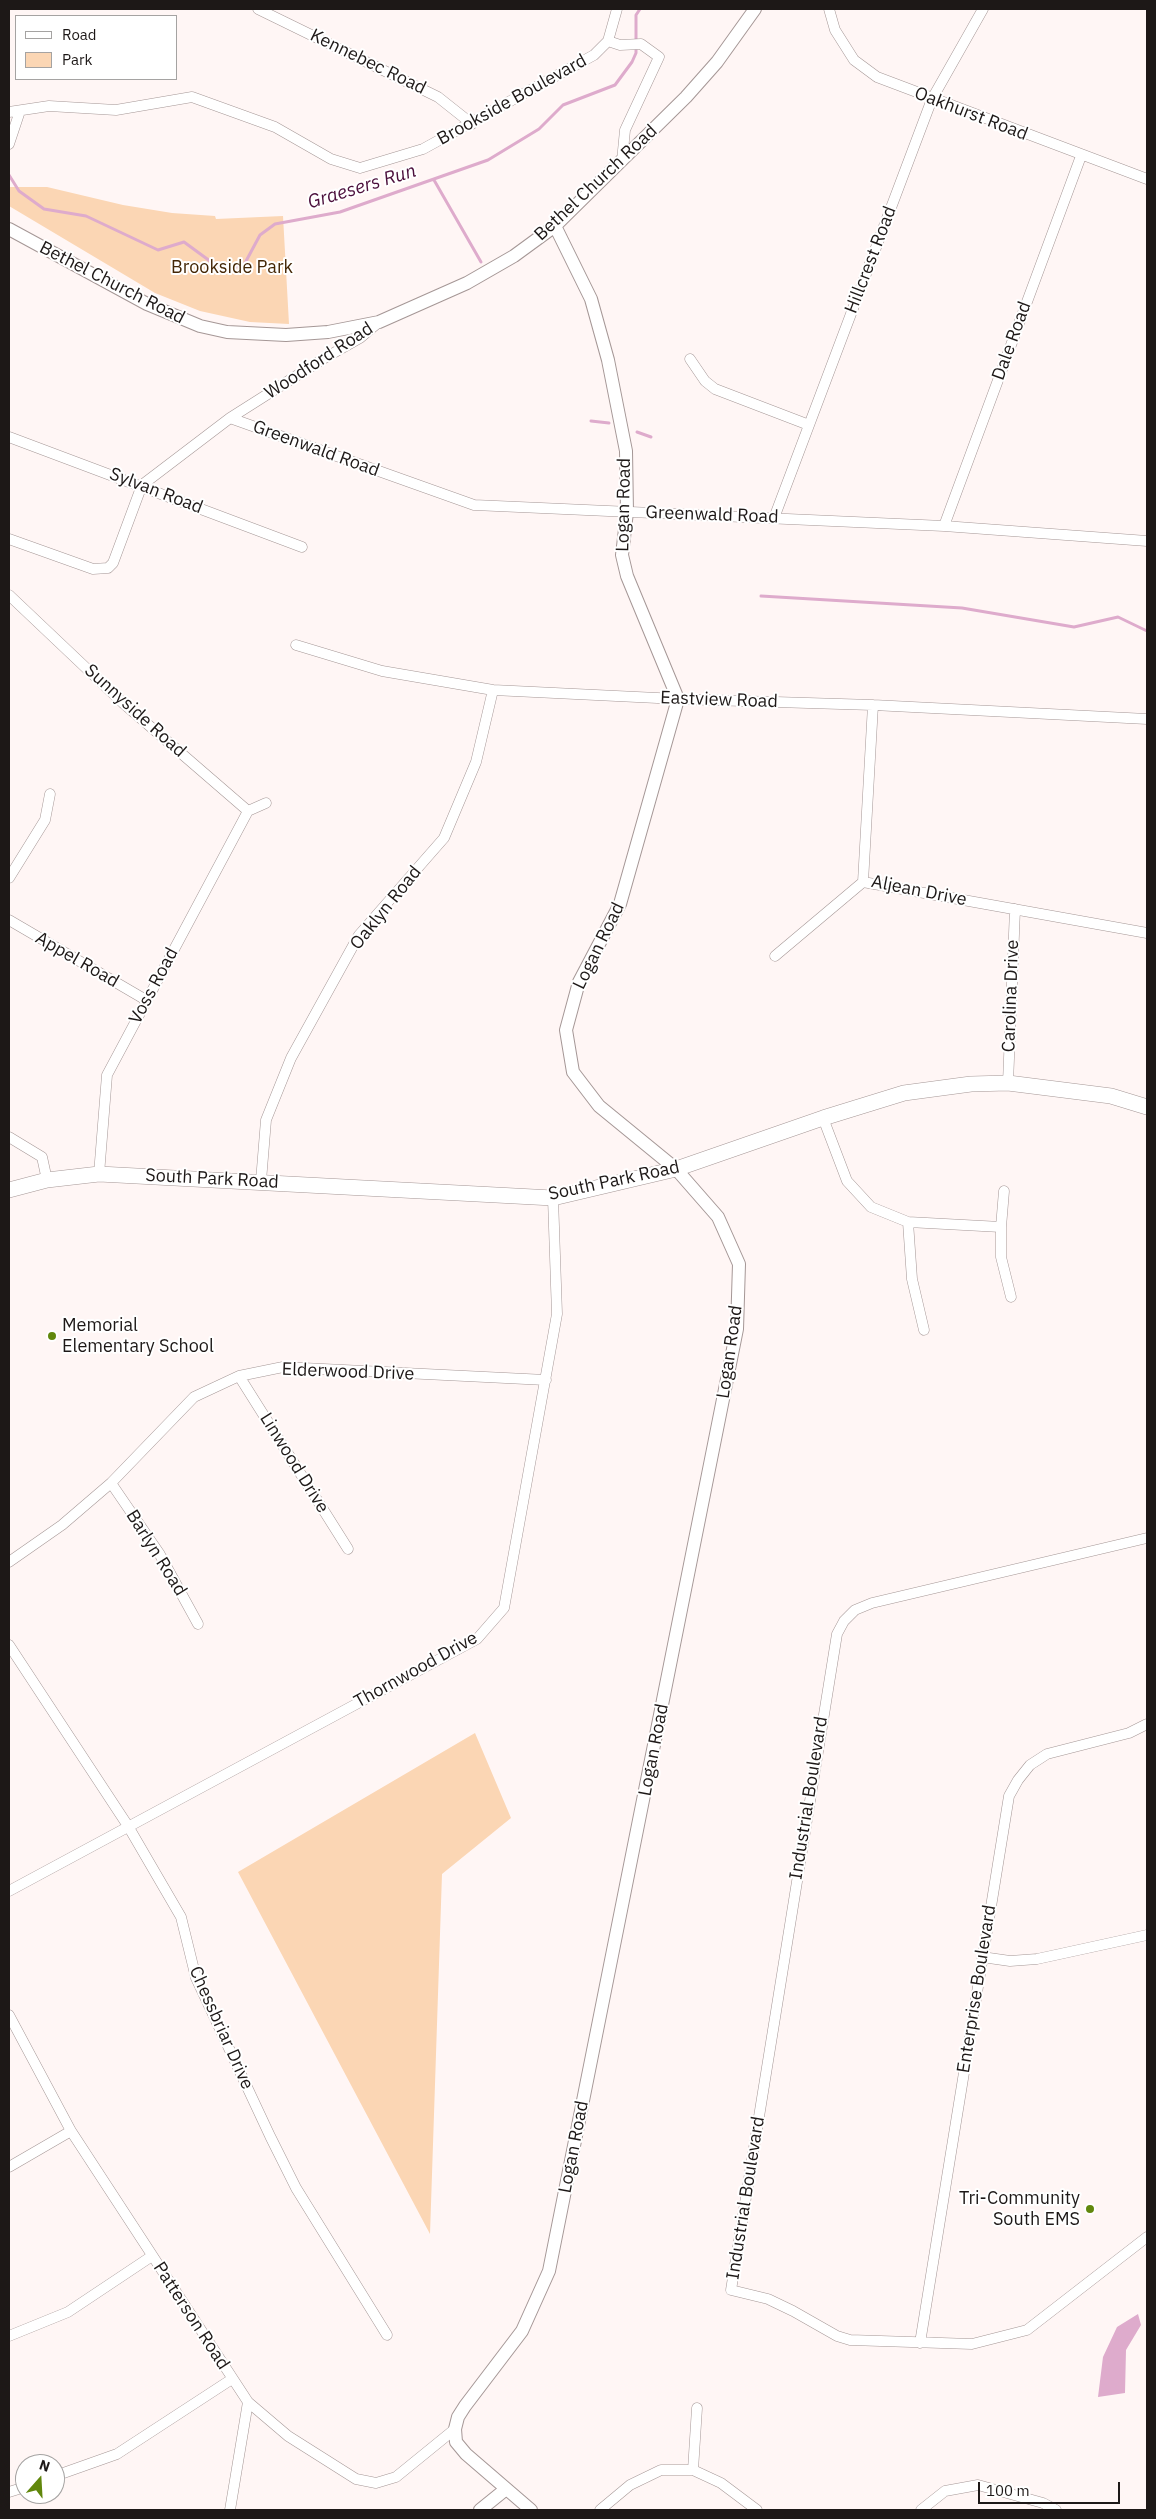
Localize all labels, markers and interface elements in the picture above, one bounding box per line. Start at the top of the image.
legend [15,15,178,80]
text: Road [62,25,97,44]
street label: Kennebec Road [307,25,429,99]
text: Park [62,50,92,69]
street label: Brookside Boulevard [434,50,590,150]
street label: Oakhurst Road [911,83,1031,145]
street label: Bethel Church Road [530,120,662,246]
water label: Graesers Run [305,160,419,214]
street label: Hillcrest Road [841,203,901,317]
street label: Bethel Church Road [36,237,188,329]
park label: Brookside Park [171,257,293,279]
street label: Dale Road [988,299,1036,383]
street label: Woodford Road [261,318,377,404]
street label: Greenwald Road [250,416,382,482]
street label: Logan Road [612,458,636,552]
street label: Sylvan Road [106,463,206,519]
street label: Greenwald Road [645,502,779,528]
street label: Sunnyside Road [80,660,190,762]
street label: Eastview Road [660,687,778,713]
street label: Oaklyn Road [346,862,426,954]
street label: Aljean Drive [869,871,969,911]
street label: Logan Road [569,899,629,993]
street label: Appel Road [31,927,123,993]
street label: Carolina Drive [998,939,1024,1053]
street label: Voss Road [125,944,183,1028]
street label: South Park Road [546,1157,682,1205]
street label: South Park Road [145,1165,279,1193]
street label: Logan Road [713,1304,747,1400]
place label: Memorial Elementary School [62,1315,214,1358]
marker: Memorial Elementary School [46,1330,58,1342]
street label: Elderwood Drive [281,1359,415,1385]
street label: Linwood Drive [255,1409,333,1517]
street label: Barlyn Road [121,1506,191,1600]
street label: Thornwood Drive [351,1627,481,1713]
street label: Logan Road [634,1702,674,1798]
street label: Industrial Boulevard [785,1715,833,1881]
street label: Enterprise Boulevard [953,1903,1001,2075]
street label: Chessbriar Drive [184,1963,258,2093]
street label: Logan Road [554,2099,594,2195]
street label: Industrial Boulevard [722,2115,770,2281]
place label: Tri-Community South EMS [959,2188,1080,2230]
marker: Tri-Community South EMS [1084,2203,1096,2215]
street label: Patterson Road [148,2258,234,2374]
north arrow [15,2454,65,2504]
text: N [37,2456,52,2476]
scale bar [981,2472,1124,2504]
text: 100 m [986,2481,1030,2500]

